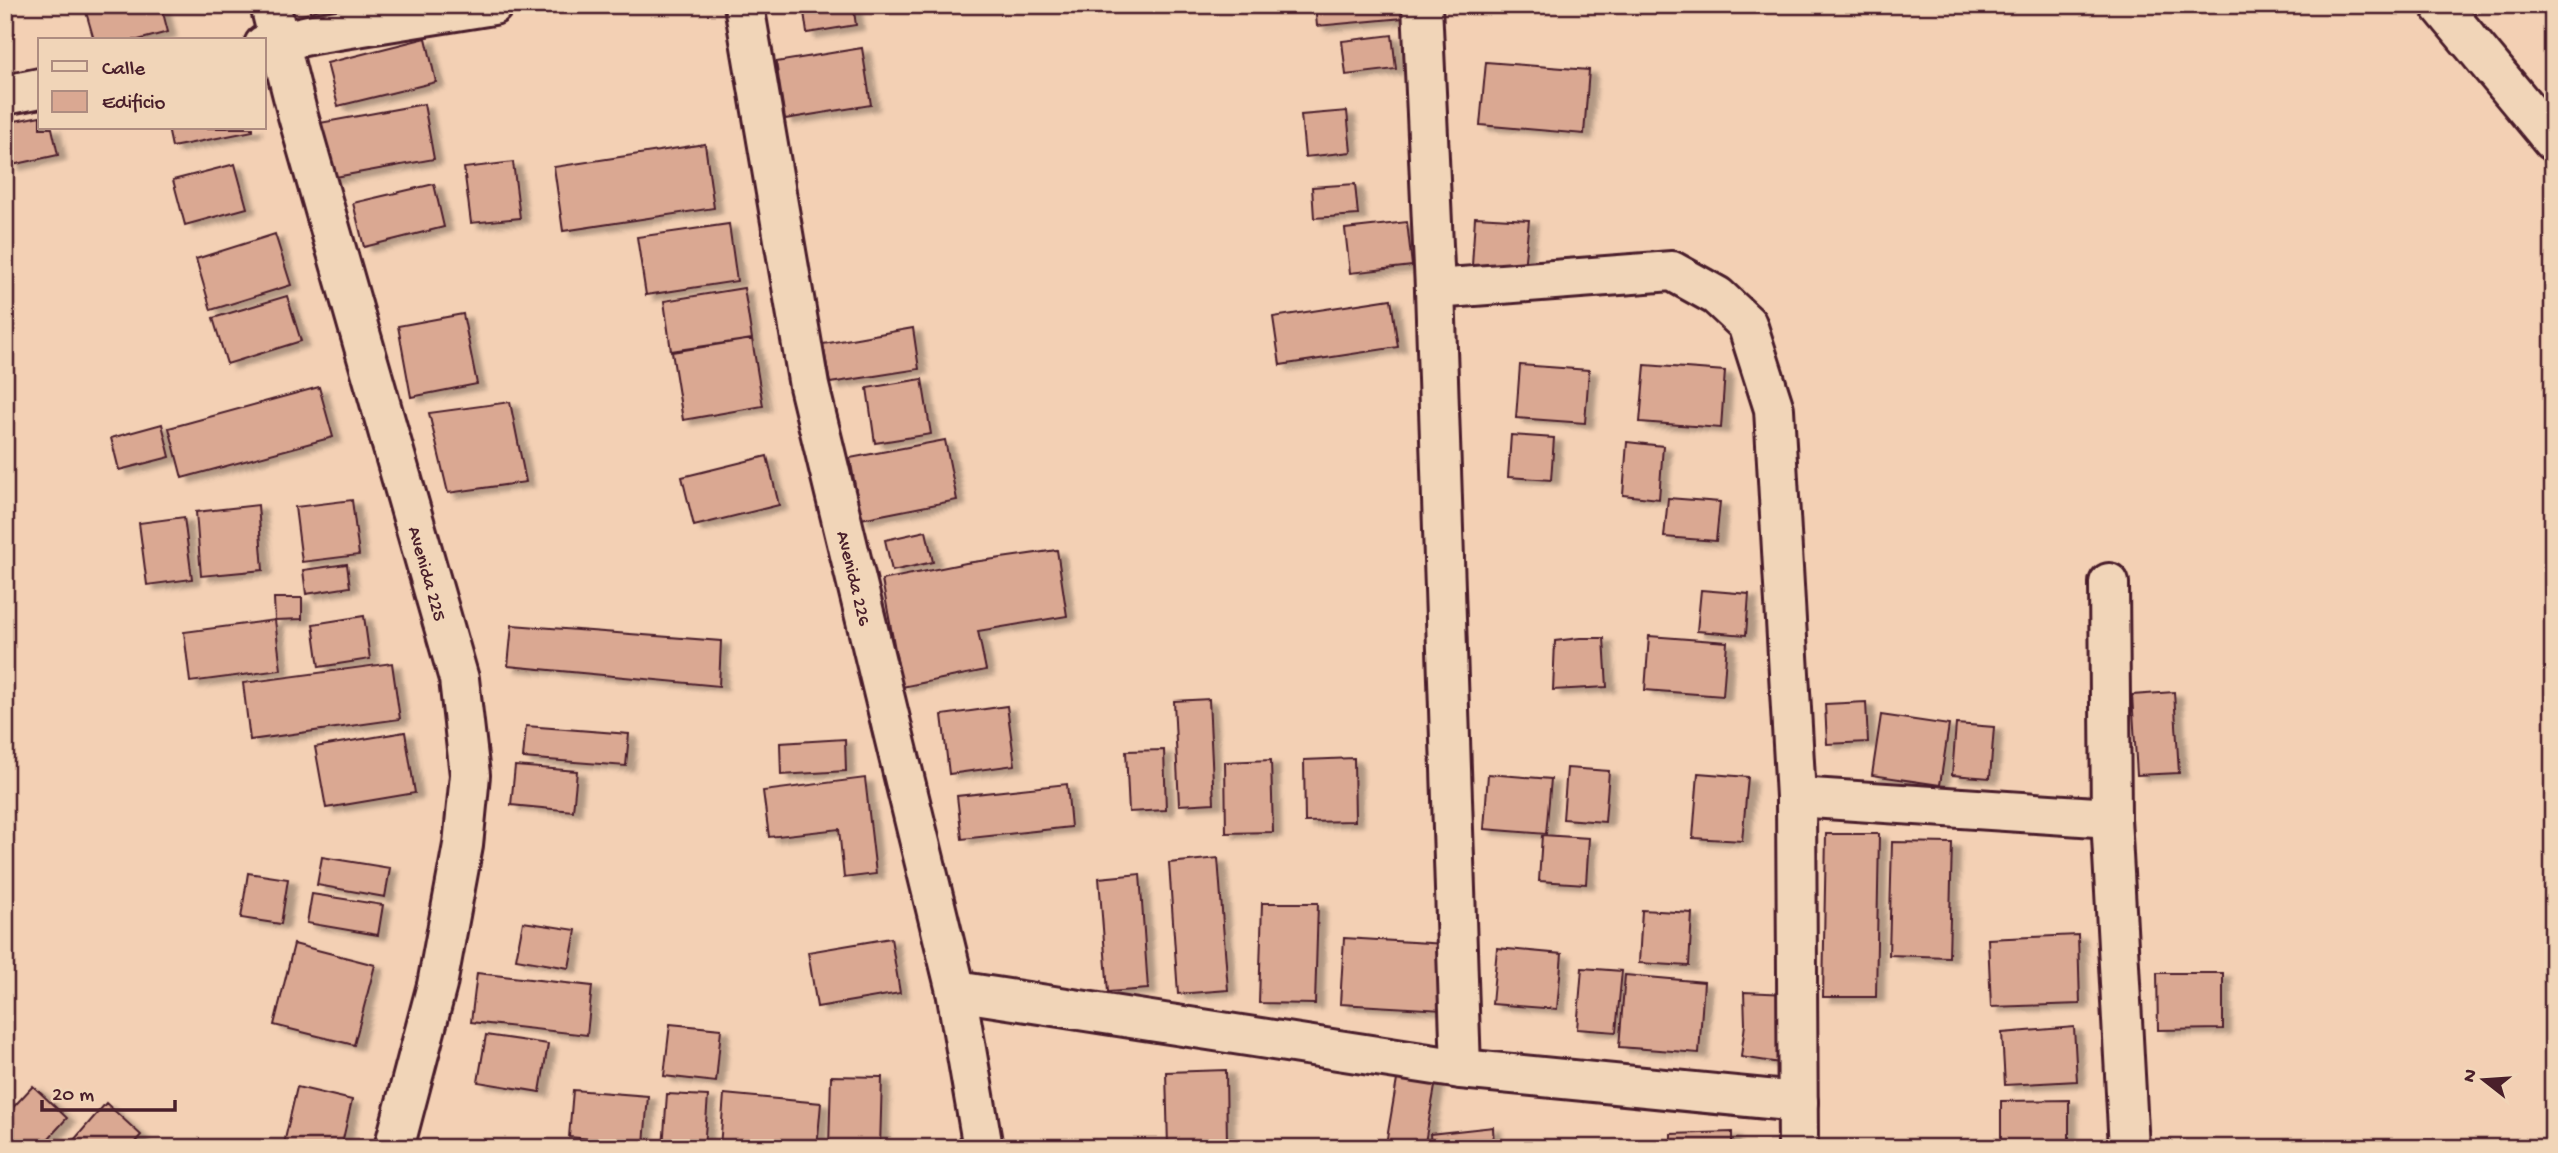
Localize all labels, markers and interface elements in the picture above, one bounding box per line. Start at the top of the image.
legend [38,38,266,130]
text: Calle [102,58,146,83]
text: Edificio [102,92,166,117]
street label: Avenida 225 [401,524,450,624]
street label: Avenida 226 [830,529,875,629]
north arrow [2450,1044,2520,1114]
text: N [2458,1067,2484,1085]
scale bar [42,1069,175,1113]
text: 20 m [52,1084,94,1109]

